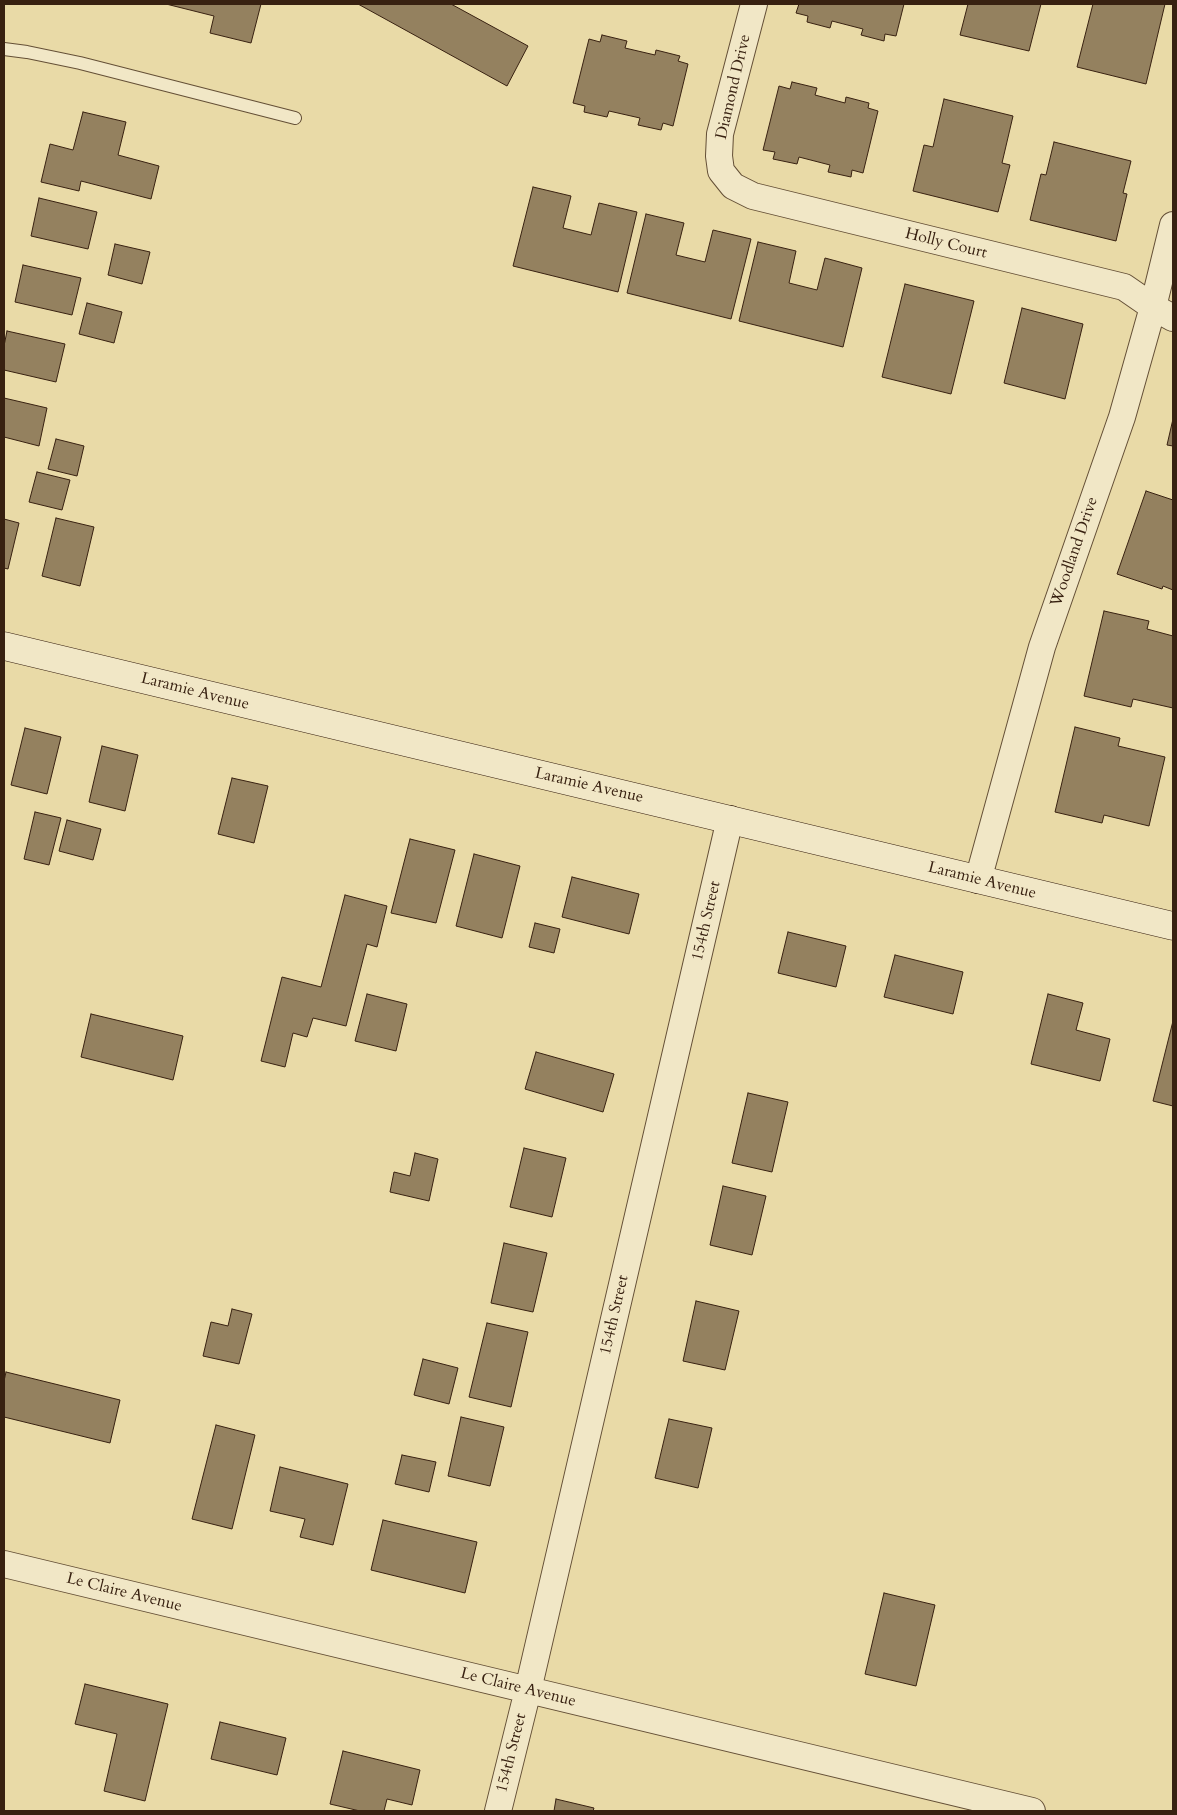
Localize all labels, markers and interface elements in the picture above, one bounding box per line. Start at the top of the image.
street label: Diamond Drive [713,33,755,141]
street label: Holly Court [903,225,989,263]
street label: Woodland Drive [1047,494,1103,610]
street label: Laramie Avenue [139,669,251,715]
street label: Laramie Avenue [533,764,645,808]
street label: Laramie Avenue [926,858,1038,904]
street label: 154th Street [689,879,725,963]
street label: 154th Street [597,1273,633,1357]
street label: Le Claire Avenue [64,1569,184,1617]
street label: Le Claire Avenue [458,1664,578,1712]
street label: 154th Street [493,1711,531,1795]

